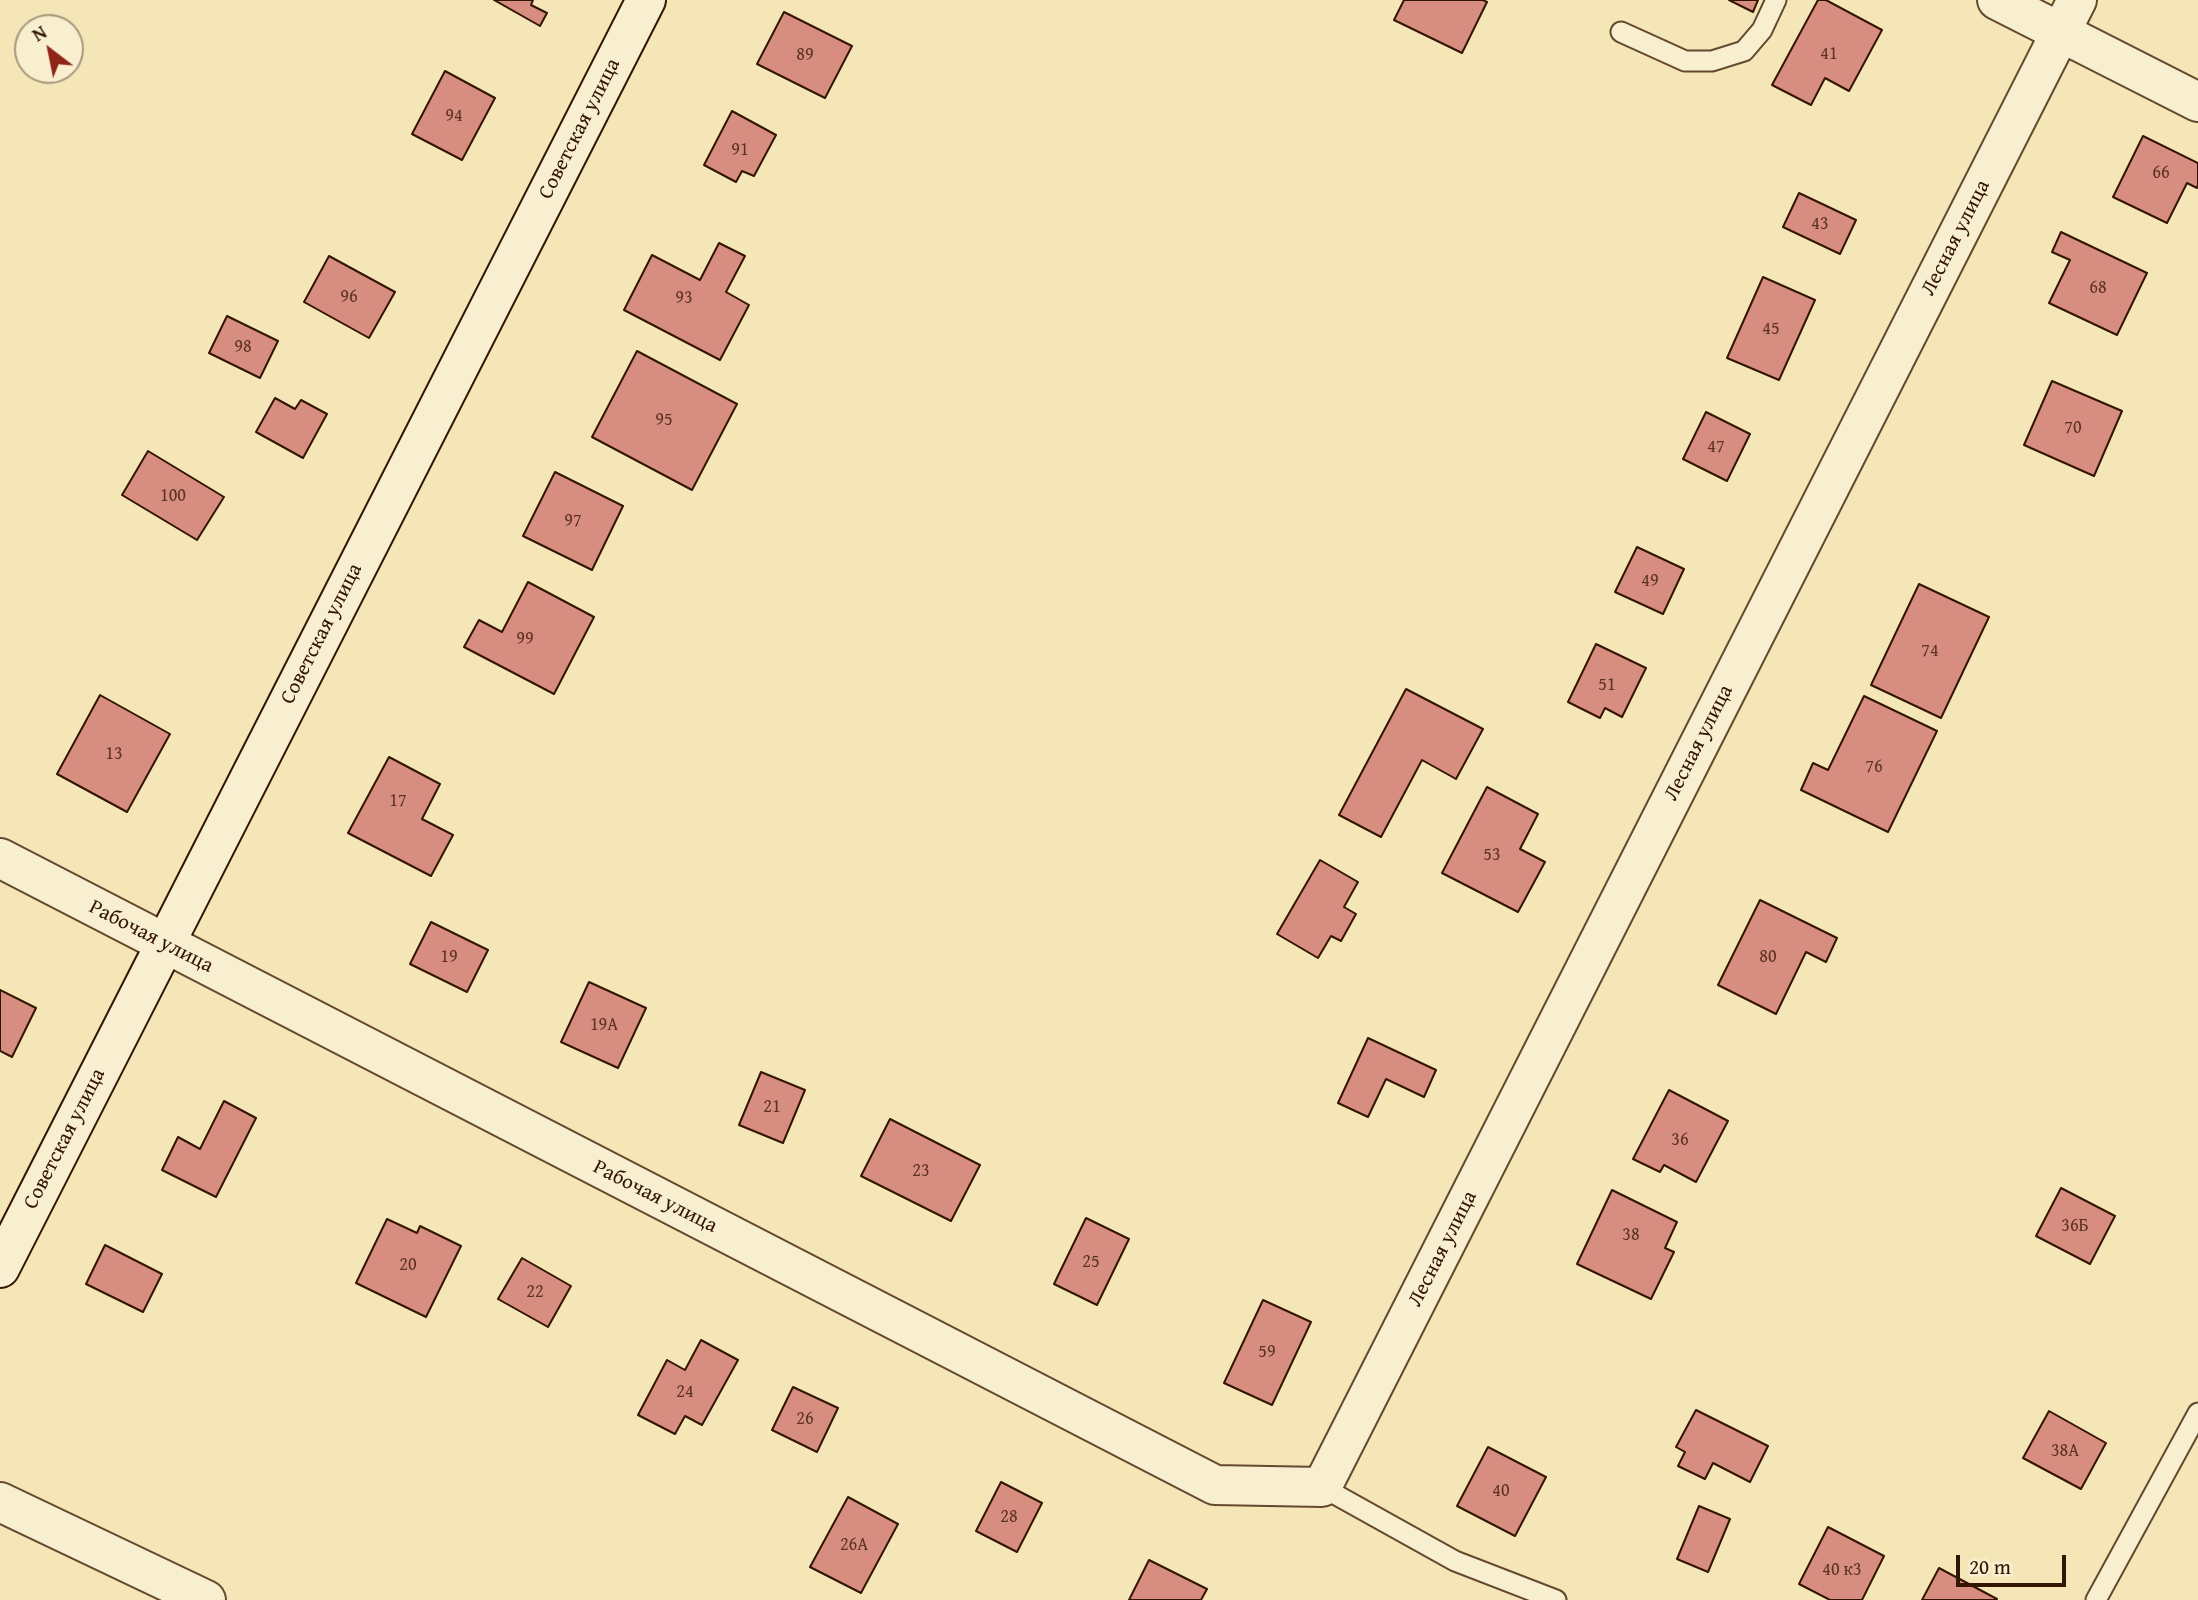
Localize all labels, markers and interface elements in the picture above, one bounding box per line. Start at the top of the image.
north arrow [14,14,84,84]
text: N [26,18,52,48]
house number: 41 [1820,43,1838,65]
house number: 89 [796,44,814,66]
street label: Советская улица [534,54,626,204]
house number: 94 [445,105,463,127]
house number: 91 [731,139,749,161]
house number: 66 [2152,162,2170,184]
street label: Лесная улица [1916,176,1996,300]
house number: 43 [1811,213,1829,235]
house number: 68 [2089,277,2107,299]
house number: 96 [340,286,358,308]
house number: 93 [675,287,693,309]
house number: 45 [1762,318,1780,340]
house number: 98 [234,336,252,358]
house number: 95 [655,409,673,431]
house number: 70 [2064,417,2082,439]
house number: 47 [1707,436,1725,458]
house number: 100 [160,485,186,507]
house number: 97 [564,510,582,532]
street label: Советская улица [276,559,368,709]
house number: 49 [1641,570,1659,592]
house number: 99 [516,628,534,650]
house number: 74 [1921,640,1939,662]
house number: 51 [1598,674,1616,696]
street label: Лесная улица [1659,681,1739,805]
house number: 13 [105,743,123,765]
house number: 76 [1865,756,1883,778]
house number: 17 [389,790,407,812]
house number: 53 [1483,844,1501,866]
street label: Рабочая улица [85,895,217,979]
house number: 19 [440,946,458,968]
house number: 80 [1759,946,1777,968]
house number: 19А [590,1014,618,1036]
street label: Советская улица [19,1064,111,1214]
house number: 21 [763,1096,781,1118]
house number: 36 [1671,1129,1689,1151]
street label: Рабочая улица [589,1155,721,1239]
house number: 23 [912,1160,930,1182]
street label: Лесная улица [1403,1187,1483,1311]
house number: 36Б [2061,1215,2089,1237]
house number: 38 [1622,1224,1640,1246]
house number: 25 [1082,1251,1100,1273]
house number: 20 [399,1254,417,1276]
house number: 22 [526,1281,544,1303]
house number: 59 [1258,1341,1276,1363]
house number: 24 [676,1381,694,1403]
house number: 26 [796,1408,814,1430]
house number: 38А [2051,1440,2079,1462]
house number: 40 [1492,1480,1510,1502]
house number: 28 [1000,1506,1018,1528]
house number: 26А [840,1534,868,1556]
scale bar [1960,1540,2070,1584]
text: 20 m [1969,1551,2011,1582]
house number: 40 к3 [1822,1559,1862,1581]

